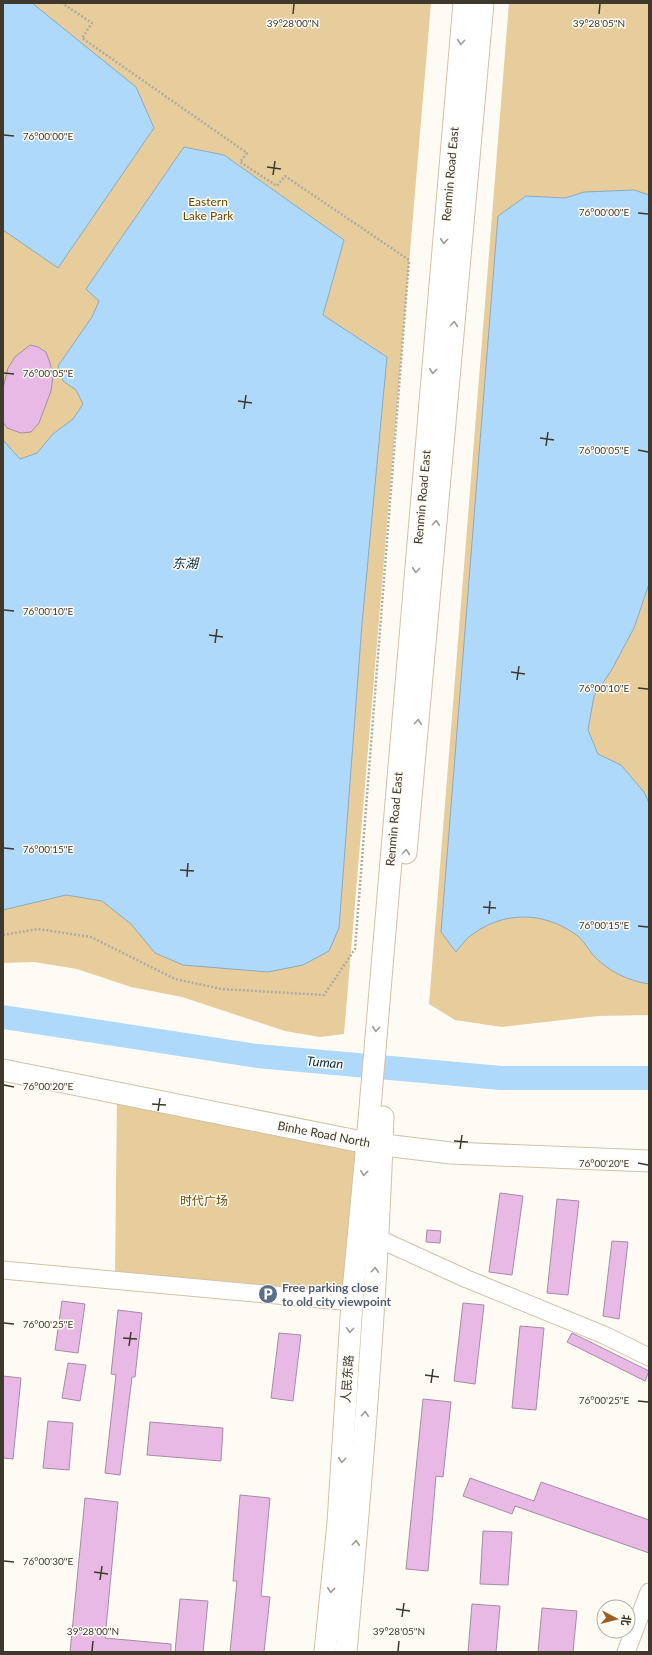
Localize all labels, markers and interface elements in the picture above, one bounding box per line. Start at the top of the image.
text: 39°28'00"N [267,17,319,29]
text: 39°28'05"N [573,17,625,29]
one-way arrow [457,39,466,45]
street label: Renmin Road East [438,125,462,222]
text: 76°00'00"E [23,130,73,142]
park label: Eastern Lake Park [183,194,234,223]
text: 76°00'00"E [579,206,629,218]
one-way arrow [439,238,448,244]
one-way arrow [449,321,458,327]
text: 76°00'05"E [23,367,73,379]
one-way arrow [428,368,437,374]
text: 76°00'05"E [579,444,629,456]
street label: Renmin Road East [410,448,434,545]
one-way arrow [431,520,440,526]
water label: 东湖 [172,555,200,571]
one-way arrow [411,567,420,573]
text: 76°00'10"E [23,605,73,617]
text: 76°00'10"E [579,682,629,694]
one-way arrow [413,719,422,725]
street label: Renmin Road East [382,770,406,867]
text: 76°00'15"E [23,843,73,855]
one-way arrow [402,849,411,855]
text: 76°00'15"E [579,919,629,931]
one-way arrow [372,1026,381,1032]
water label: Tuman [306,1052,344,1072]
text: 76°00'20"E [23,1080,73,1092]
street label: Binhe Road North [276,1118,372,1150]
text: 76°00'20"E [579,1157,629,1169]
one-way arrow [360,1170,369,1176]
park label: 时代广场 [180,1193,228,1208]
one-way arrow [371,1267,379,1273]
place label: Free parking close to old city viewpoint [282,1280,392,1309]
parking icon: Free parking close to old city viewpoint [257,1283,279,1305]
text: 76°00'25"E [23,1318,73,1330]
one-way arrow [346,1327,355,1334]
street label: 人民东路 [338,1355,356,1403]
text: 76°00'25"E [579,1394,629,1406]
one-way arrow [361,1411,370,1417]
one-way arrow [337,1457,346,1463]
one-way arrow [351,1540,360,1547]
text: 76°00'30"E [23,1555,73,1567]
one-way arrow [327,1587,336,1593]
north arrow [596,1599,636,1639]
text: 北 [619,1614,634,1627]
text: 39°28'00"N [67,1625,119,1637]
text: 39°28'05"N [373,1625,425,1637]

